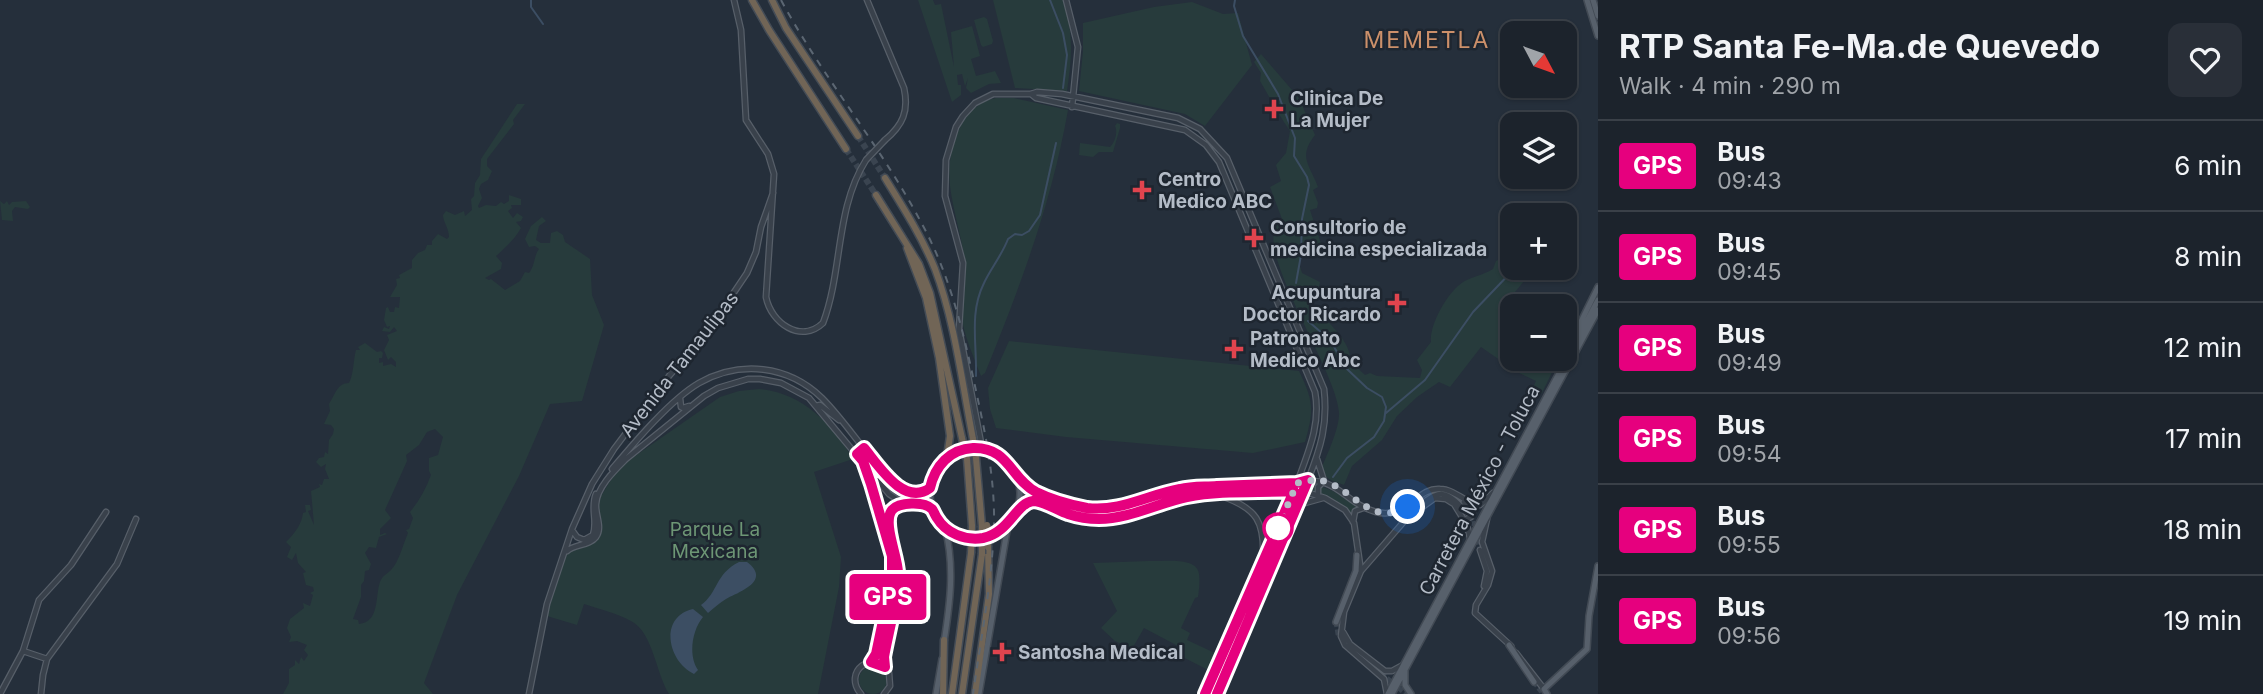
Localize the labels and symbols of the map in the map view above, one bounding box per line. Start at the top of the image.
north arrow [1500,21,1577,98]
district label: MEMETLA [1364,26,1490,54]
place label: Clinica De La Mujer [1290,87,1383,132]
marker: Clinica De La Mujer [1264,99,1284,119]
place label: Centro Medico ABC [1158,168,1272,213]
marker: Centro Medico ABC [1132,180,1152,200]
place label: Consultorio de medicina especializada [1270,216,1487,261]
marker: Consultorio de medicina especializada [1244,228,1264,248]
place label: Acupuntura Doctor Ricardo [1243,281,1381,326]
street label: Avenida Tamaulipas [615,287,743,442]
marker: Acupuntura Doctor Ricardo [1387,293,1407,313]
place label: Patronato Medico Abc [1250,327,1361,372]
marker: Patronato Medico Abc [1224,339,1244,359]
street label: Carretera México - Toluca [1414,381,1545,599]
your location [1390,489,1425,524]
unlabelled marker [1263,513,1293,543]
park label: Parque La Mexicana [670,518,760,563]
line badge: GPS [848,574,928,620]
place label: Santosha Medical [1018,641,1183,664]
marker: Santosha Medical [992,642,1012,662]

